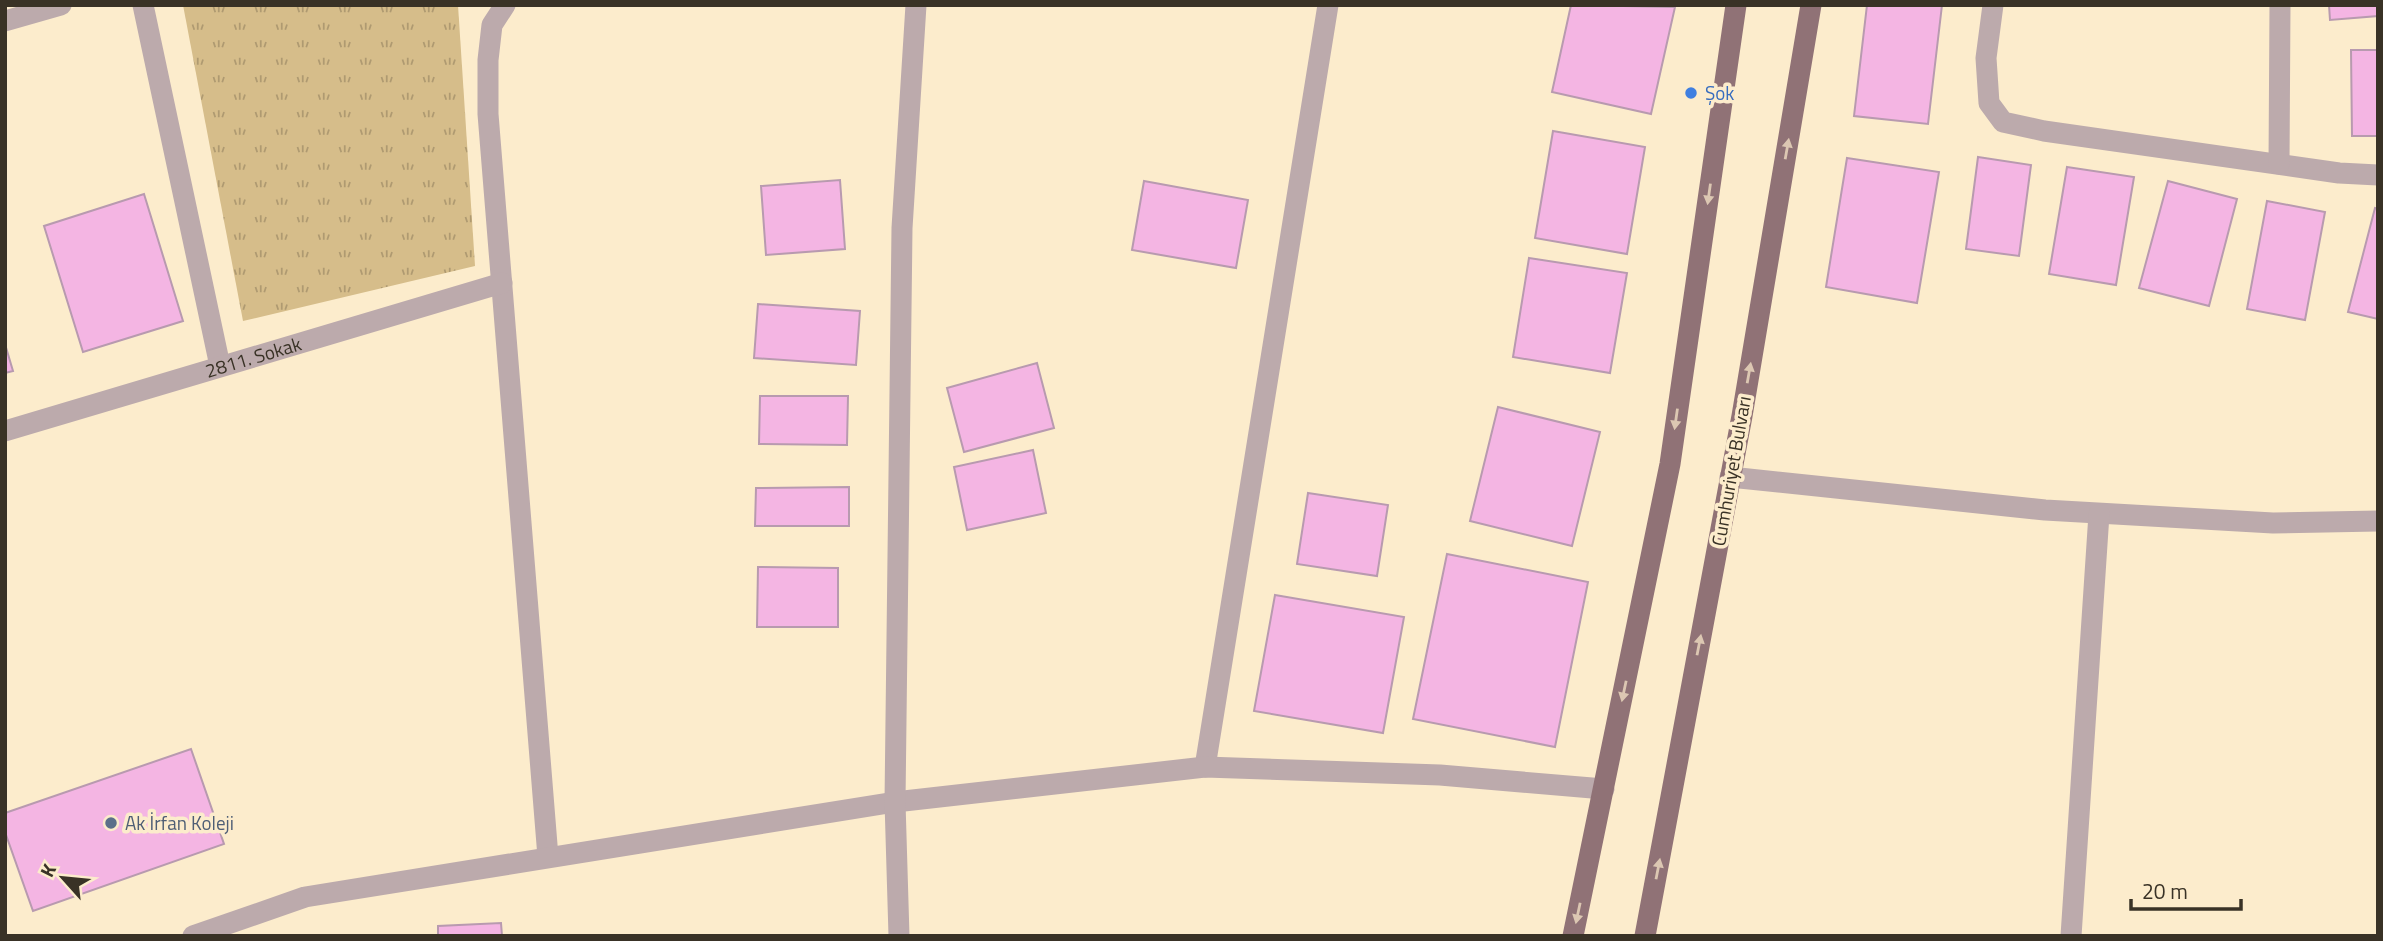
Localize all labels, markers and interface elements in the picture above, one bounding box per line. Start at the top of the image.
place label: Şok [1705,78,1734,107]
marker: Şok [1683,85,1699,101]
one-way arrow [1782,138,1793,160]
one-way arrow [1703,183,1714,205]
street label: 2811. Sokak [202,329,305,385]
one-way arrow [1744,362,1755,384]
street label: Cumhuriyet Bulvarı [1703,394,1758,548]
one-way arrow [1671,408,1682,430]
one-way arrow [1694,634,1705,656]
one-way arrow [1618,680,1629,702]
place label: Ak İrfan Koleji [125,808,234,837]
marker: Ak İrfan Koleji [103,815,119,831]
north arrow [28,843,98,913]
text: K [32,858,63,882]
one-way arrow [1652,858,1663,880]
scale bar [2131,867,2241,911]
text: 20 m [2142,875,2188,907]
one-way arrow [1572,902,1583,924]

